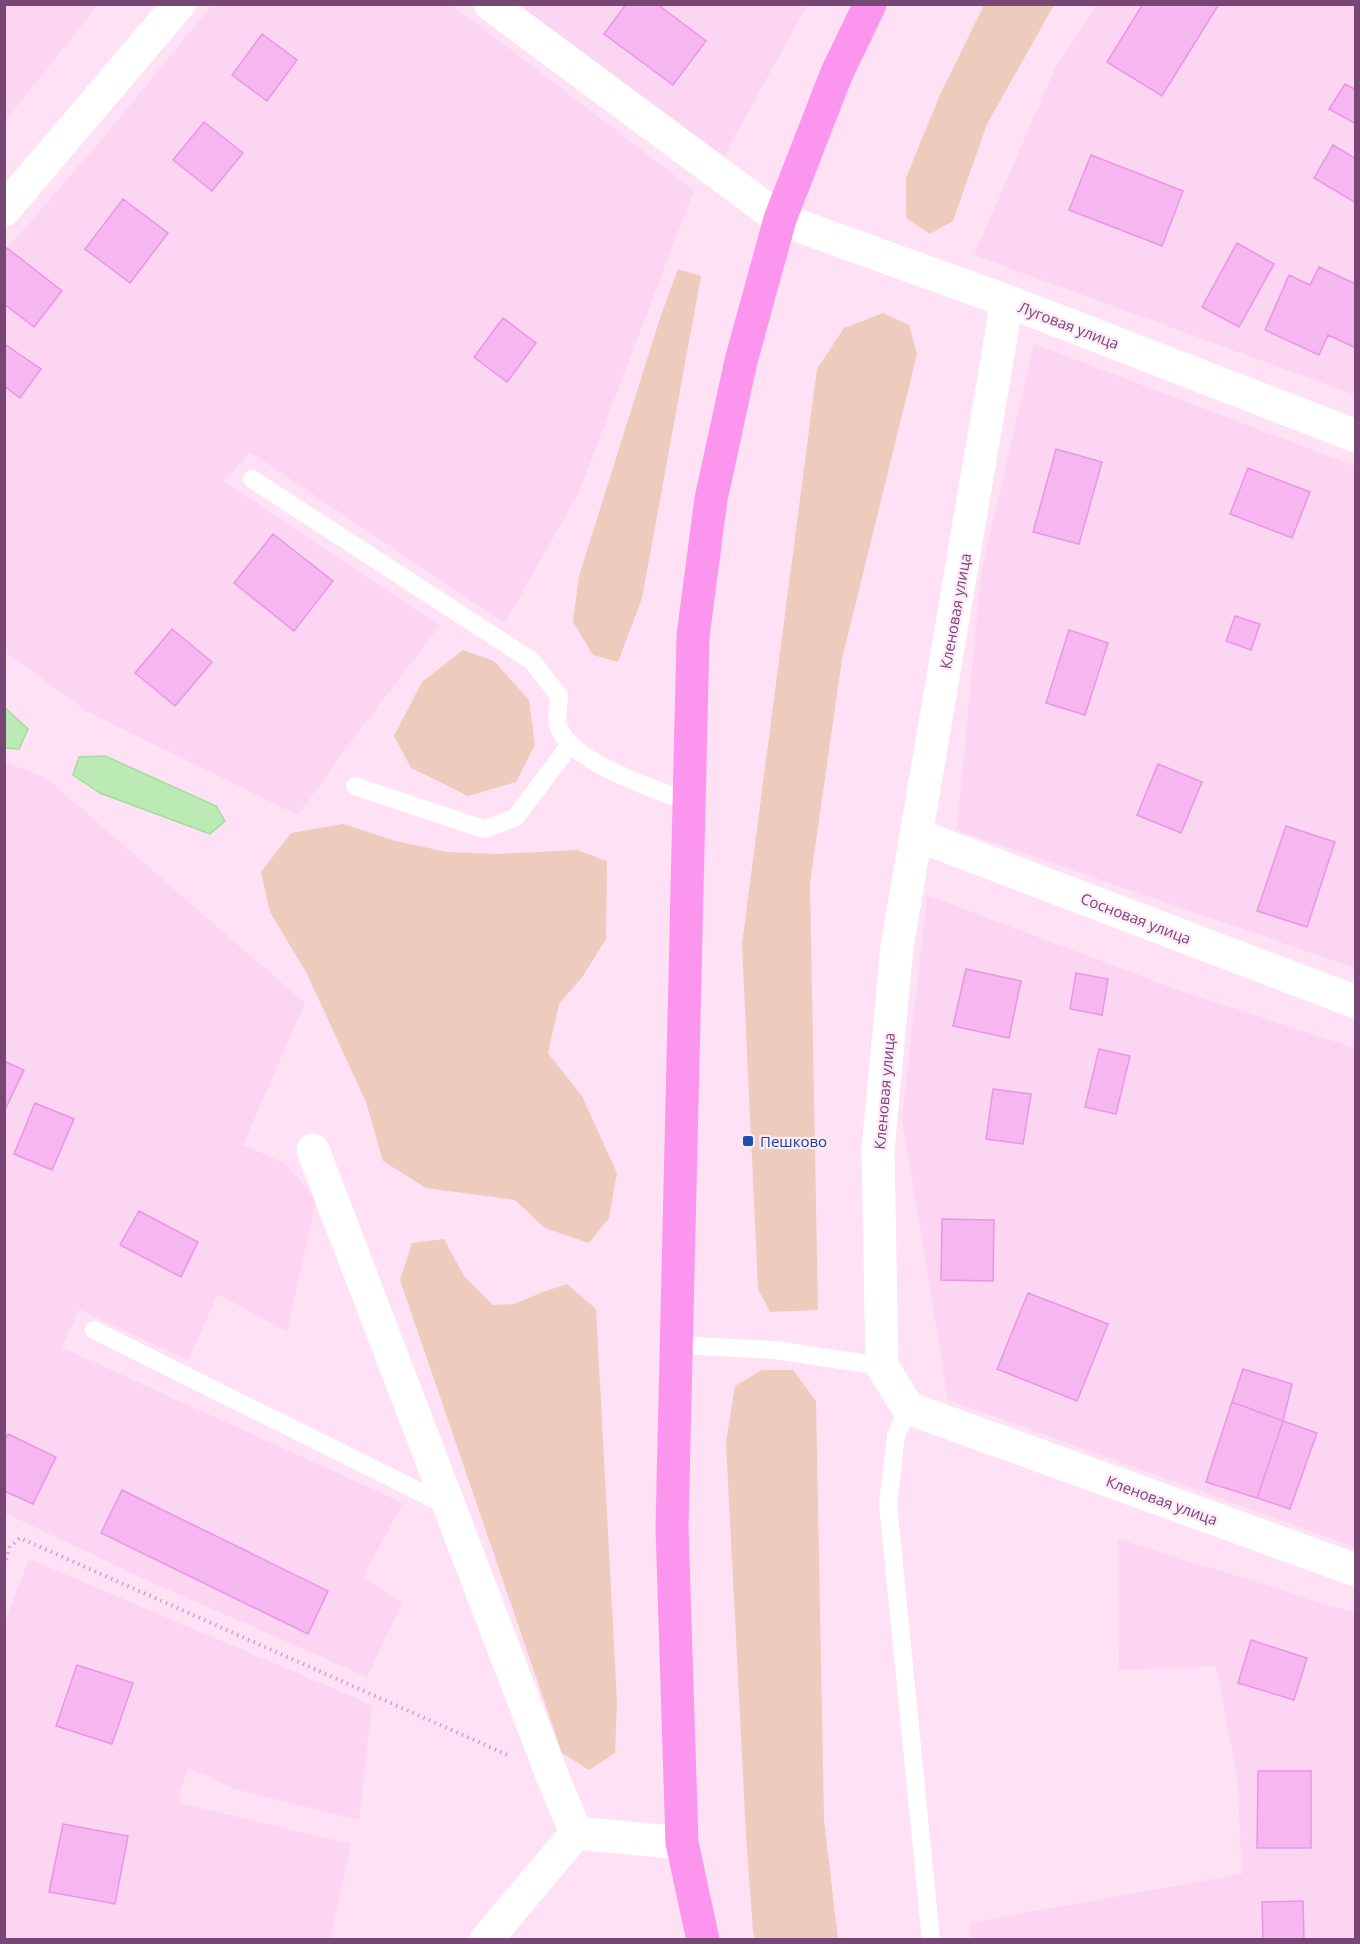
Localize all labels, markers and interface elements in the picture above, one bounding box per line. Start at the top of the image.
street label: Луговая улица [1016,297,1122,353]
street label: Кленовая улица [935,552,975,670]
street label: Сосновая улица [1078,888,1194,948]
street label: Кленовая улица [869,1032,899,1150]
place label: Пешково [760,1131,827,1151]
marker: Пешково [741,1134,755,1148]
street label: Кленовая улица [1104,1471,1220,1529]

